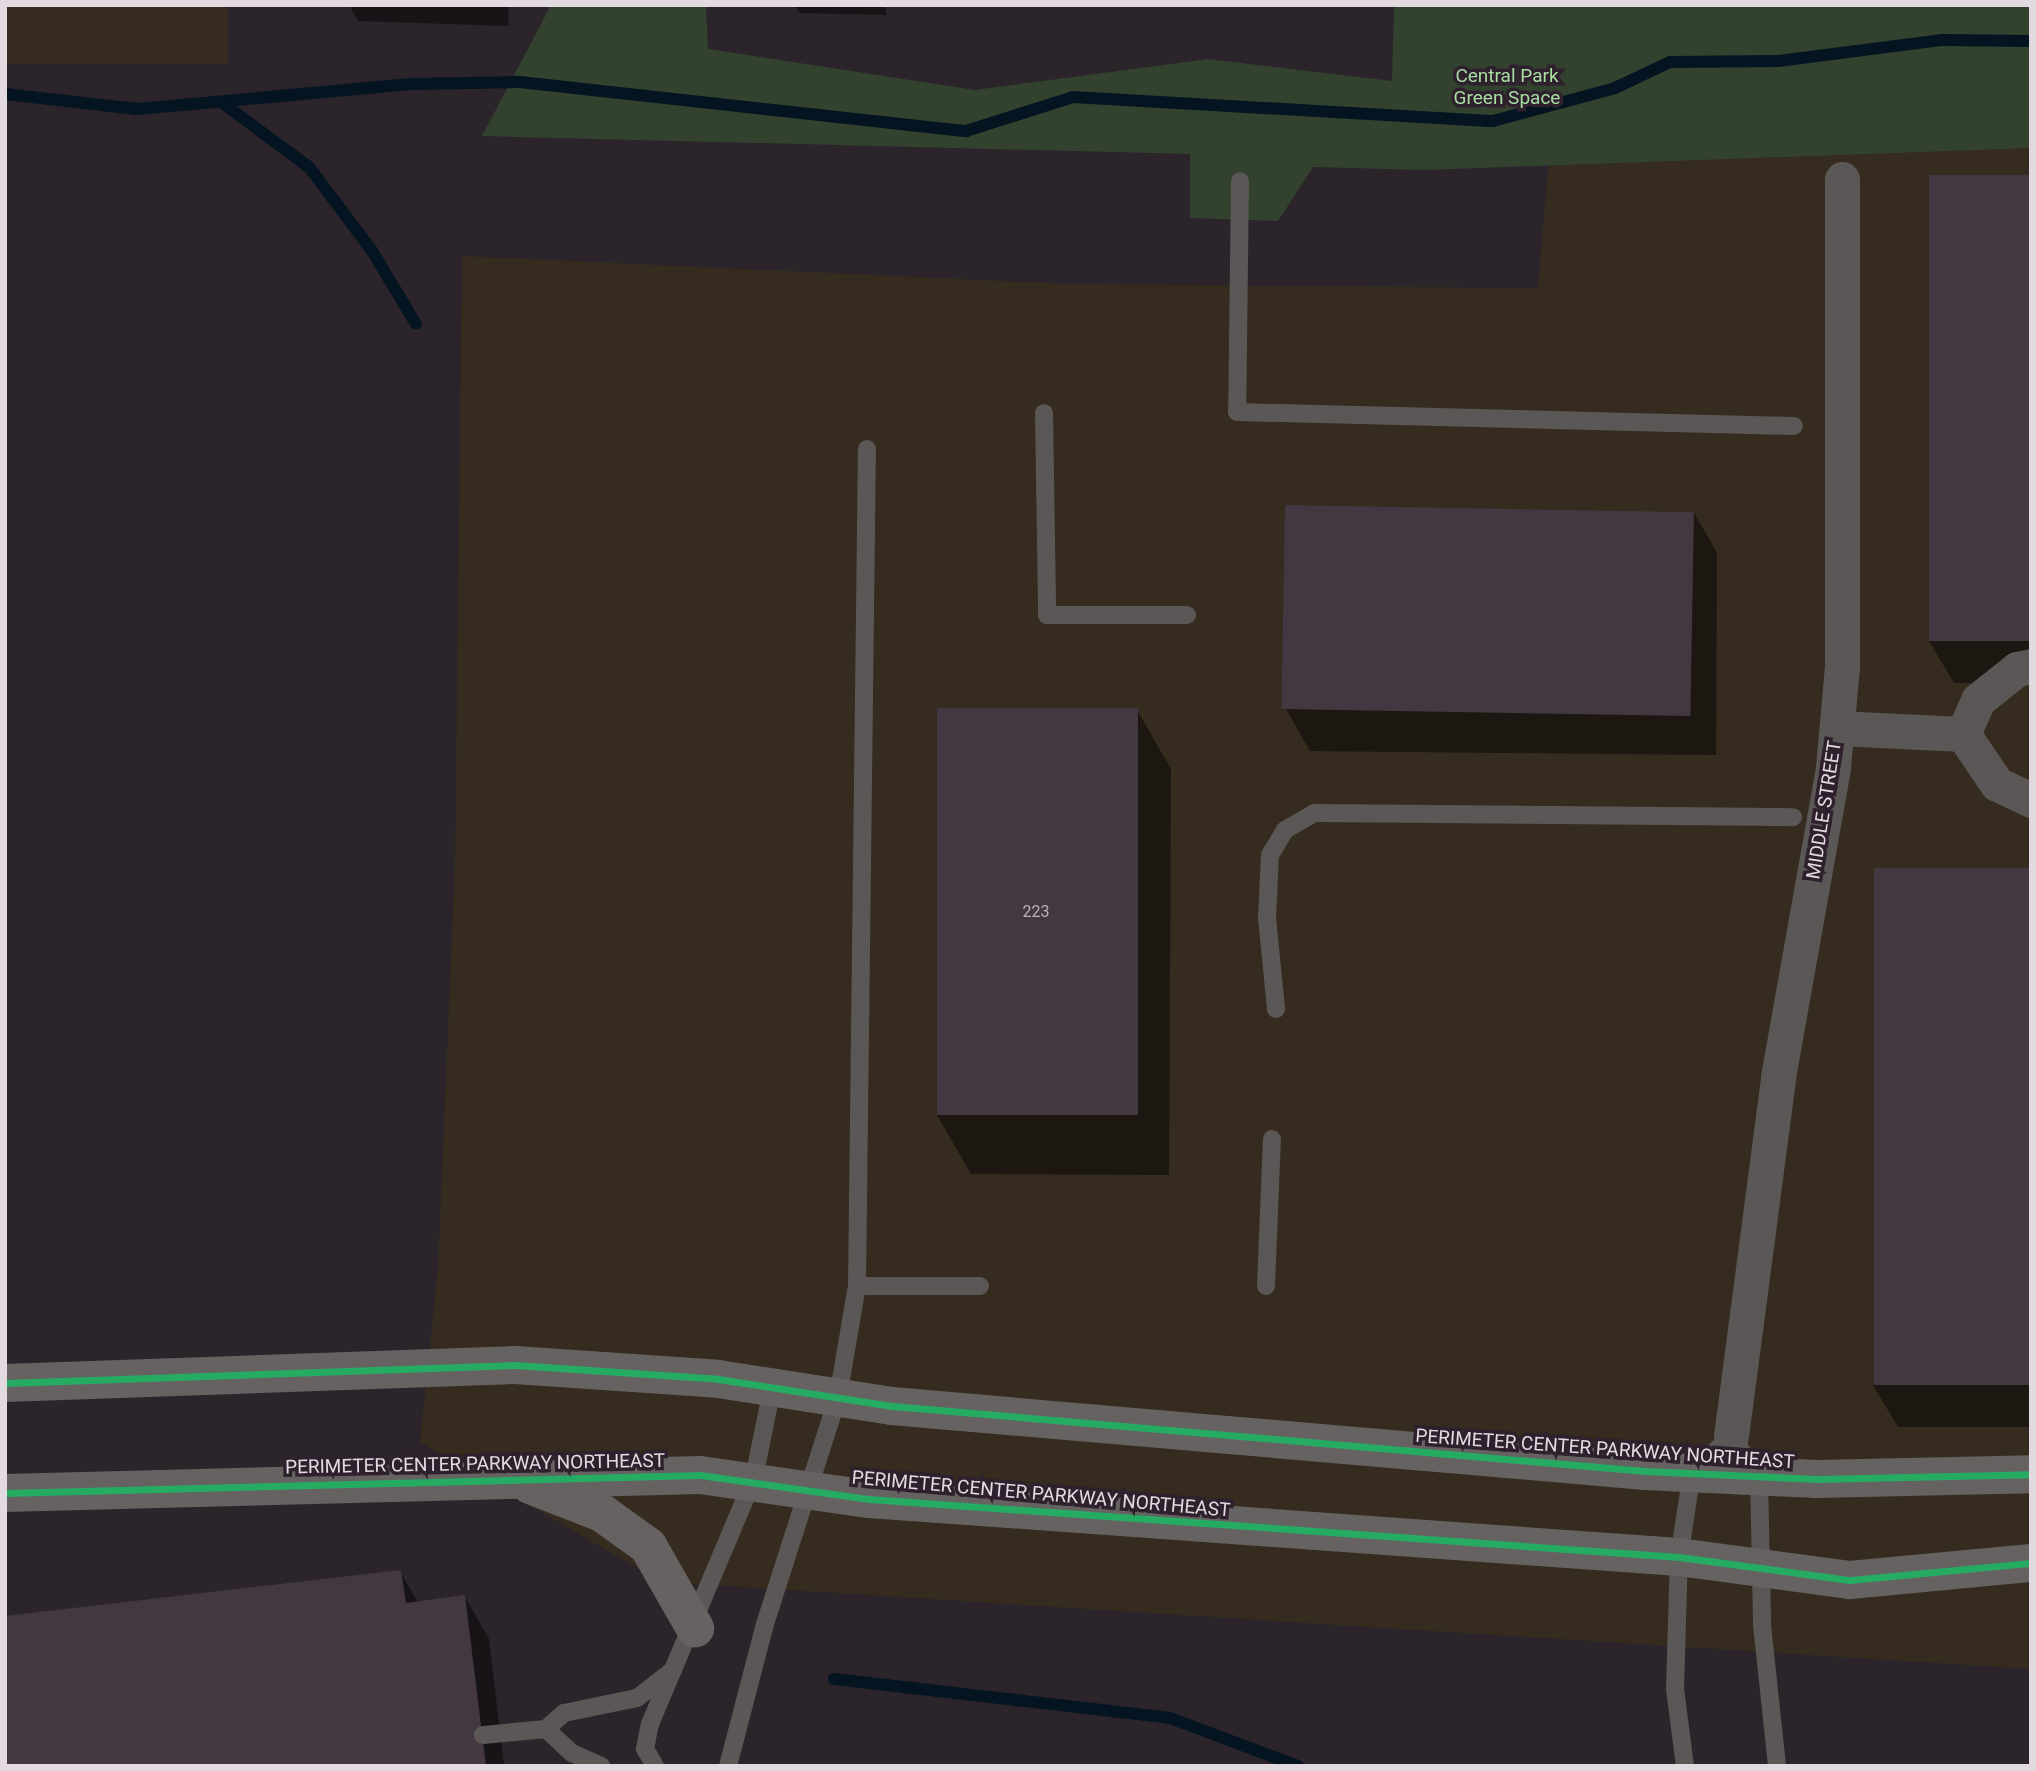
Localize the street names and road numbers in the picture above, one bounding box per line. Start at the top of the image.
street label: MIDDLE STREET [1802,739,1846,881]
street label: PERIMETER CENTER PARKWAY NORTHEAST [1415,1424,1795,1474]
street label: PERIMETER CENTER PARKWAY NORTHEAST [285,1449,665,1479]
street label: PERIMETER CENTER PARKWAY NORTHEAST [851,1466,1231,1522]

